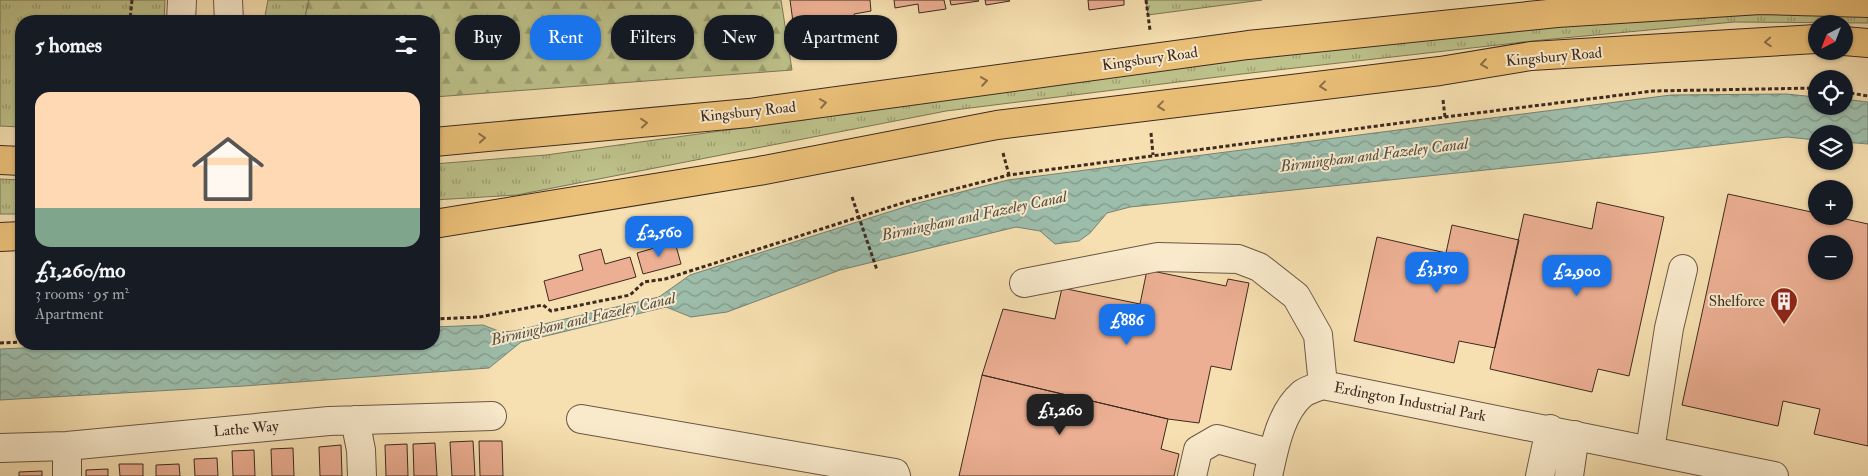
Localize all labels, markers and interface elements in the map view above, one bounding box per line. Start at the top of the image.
chip: Buy [455,15,520,60]
chip: Rent [530,15,601,60]
chip: Filters [611,15,694,60]
chip: New [704,15,774,60]
chip: Apartment [784,15,897,60]
north arrow [1808,15,1852,60]
map controls [1808,15,1853,280]
icon: filters [392,31,420,59]
text: 5 homes [35,32,102,59]
one-way arrow [1763,36,1771,47]
street label: Kingsbury Road [1101,43,1200,75]
street label: Kingsbury Road [1505,43,1604,71]
one-way arrow [1479,59,1488,69]
button: locate [1808,70,1853,115]
one-way arrow [980,76,988,87]
one-way arrow [1318,80,1326,91]
street label: Kingsbury Road [699,97,798,126]
one-way arrow [819,98,827,109]
one-way arrow [1157,100,1165,111]
one-way arrow [640,117,648,128]
icon: home [183,124,273,214]
button: layers [1808,125,1853,170]
one-way arrow [479,132,487,143]
water label: Birmingham and Fazeley Canal [1278,133,1470,177]
button: + [1808,180,1853,225]
water label: Birmingham and Fazeley Canal [878,186,1070,246]
pin: £2,560 [618,216,700,258]
text: £2,560 [636,222,682,242]
button: − [1808,235,1853,280]
pin: £3,150 [1396,252,1478,294]
pin: £2,900 [1536,254,1618,297]
text: £1,260/mo [35,257,125,284]
text: £3,150 [1416,258,1458,278]
text: £2,900 [1553,261,1601,281]
text: 3 rooms · 95 m² [35,284,129,304]
building icon: Shelforce [1769,286,1799,325]
water label: Birmingham and Fazeley Canal [488,288,679,350]
place label: Shelforce [1709,292,1765,311]
text: Apartment [35,304,103,324]
pin: £886 [1097,304,1157,346]
text: £886 [1110,310,1144,330]
street label: Erdington Industrial Park [1332,378,1488,426]
pin: £1,260 [1019,394,1101,436]
text: £1,260 [1038,400,1082,420]
street label: Lathe Way [212,417,280,441]

